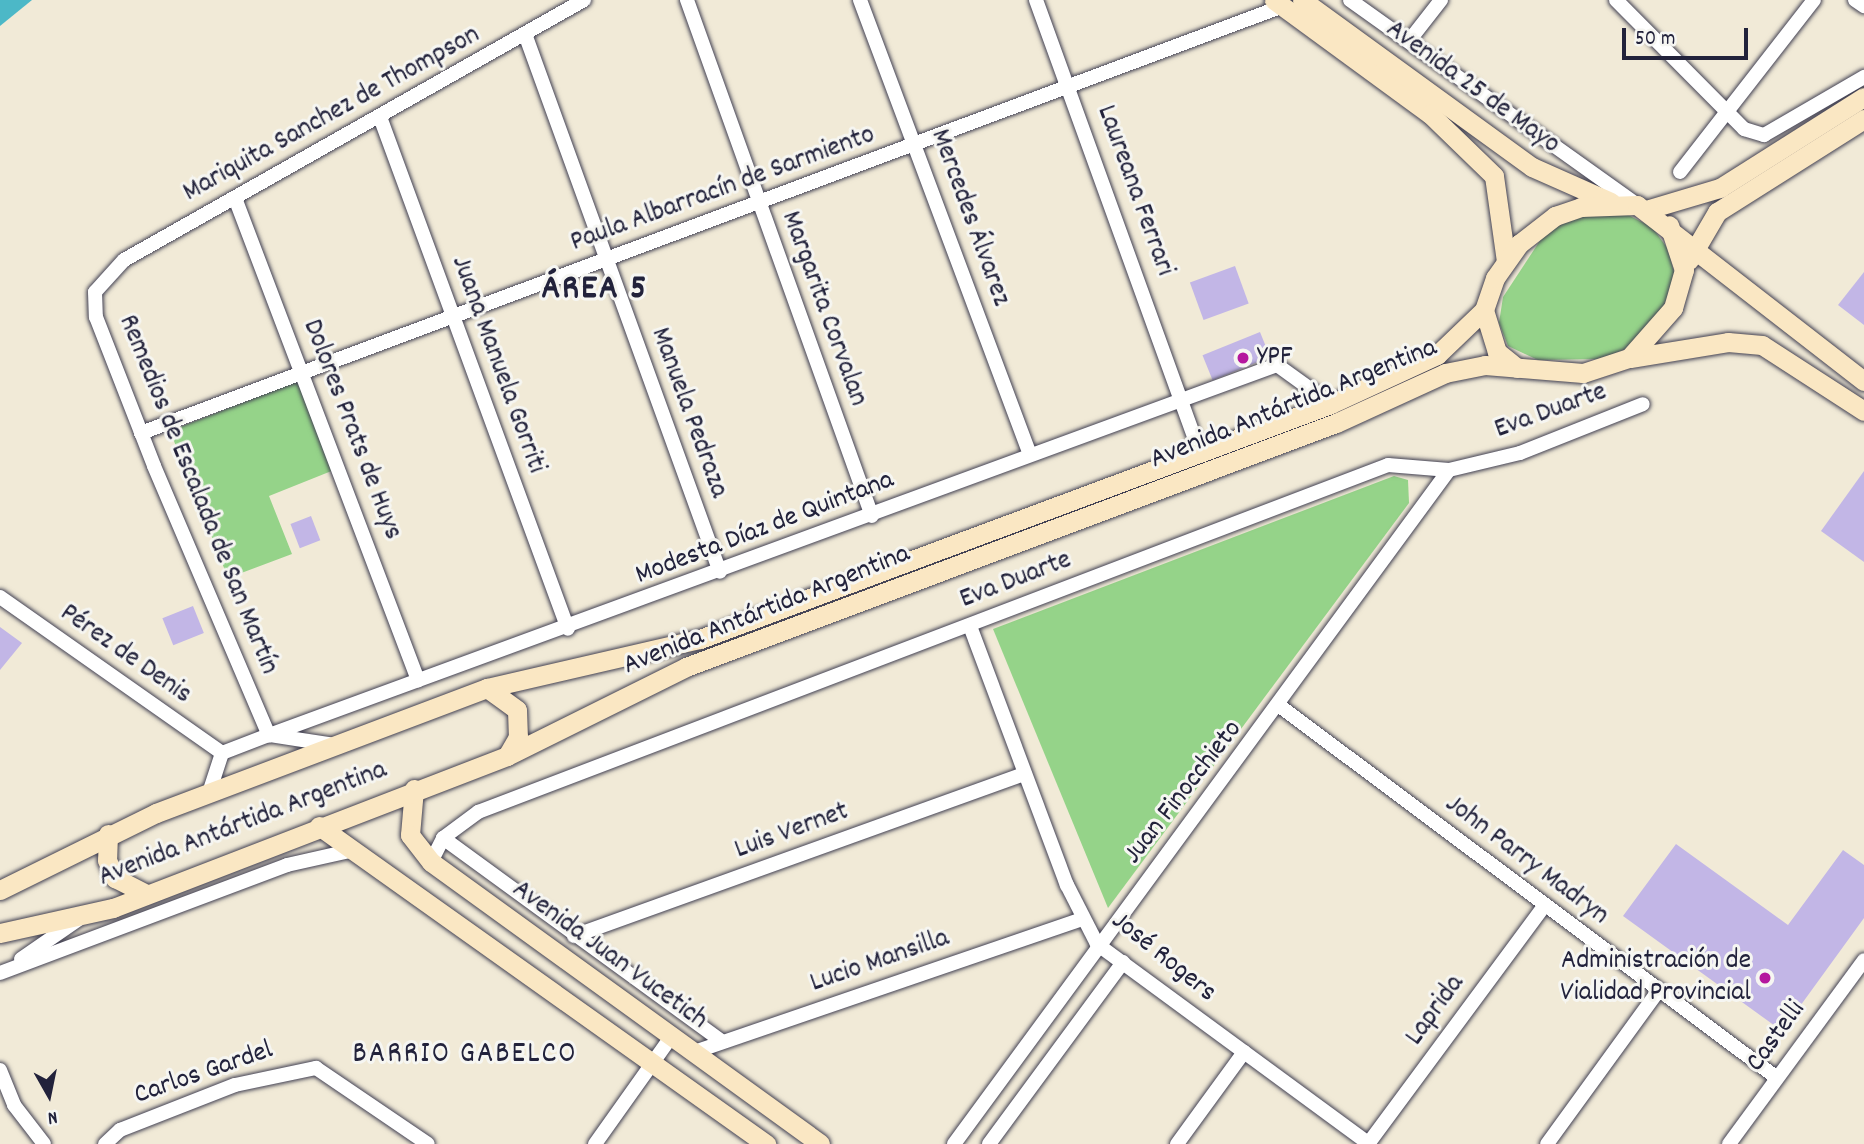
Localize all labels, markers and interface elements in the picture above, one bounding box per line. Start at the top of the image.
street label: Avenida 25 de Mayo [1378,14,1566,162]
scale bar [1626,14,1752,58]
street label: Mariquita Sanchez de Thompson [178,19,486,211]
text: 50 m [1635,25,1675,55]
street label: Laureana Ferrari [1088,101,1180,281]
street label: Paula Albarracín de Sarmiento [566,119,880,261]
street label: Mercedes Álvarez [921,125,1017,311]
street label: Margarita Corvalan [772,207,874,411]
street label: Juana Manuela Gorriti [442,252,552,478]
district label: ÁREA 5 [543,269,647,311]
street label: Remedios de Escalada de San Martín [109,310,285,680]
street label: Dolores Prats de Huys [294,315,408,545]
street label: Manuela Pedraza [642,323,734,503]
street label: Avenida Antártida Argentina [1146,332,1442,478]
place label: YPF [1257,341,1292,375]
marker: YPF [1235,350,1251,366]
street label: Eva Duarte [1490,376,1612,448]
street label: Modesta Díaz de Quintana [631,464,899,594]
street label: Avenida Antártida Argentina [619,538,915,684]
street label: Eva Duarte [956,544,1076,618]
street label: Pérez de Denis [53,597,197,713]
street label: Juan Finocchieto [1117,714,1251,872]
street label: Avenida Antártida Argentina [94,755,392,895]
street label: John Parry Madryn [1437,788,1615,934]
street label: Luis Vernet [731,796,853,868]
street label: Avenida Juan Vucetich [505,874,713,1038]
street label: José Rogers [1104,905,1222,1011]
street label: Lucio Mansilla [806,923,954,1001]
place label: Administración de Vialidad Provincial [1560,945,1751,1011]
street label: Laprida [1399,969,1473,1053]
marker: Administración de Vialidad Provincial [1757,970,1773,986]
street label: Castelli [1740,995,1814,1079]
street label: Carlos Gardel [130,1035,278,1113]
district label: BARRIO GABELCO [354,1038,576,1074]
north arrow [14,1060,84,1130]
text: N [46,1102,59,1130]

